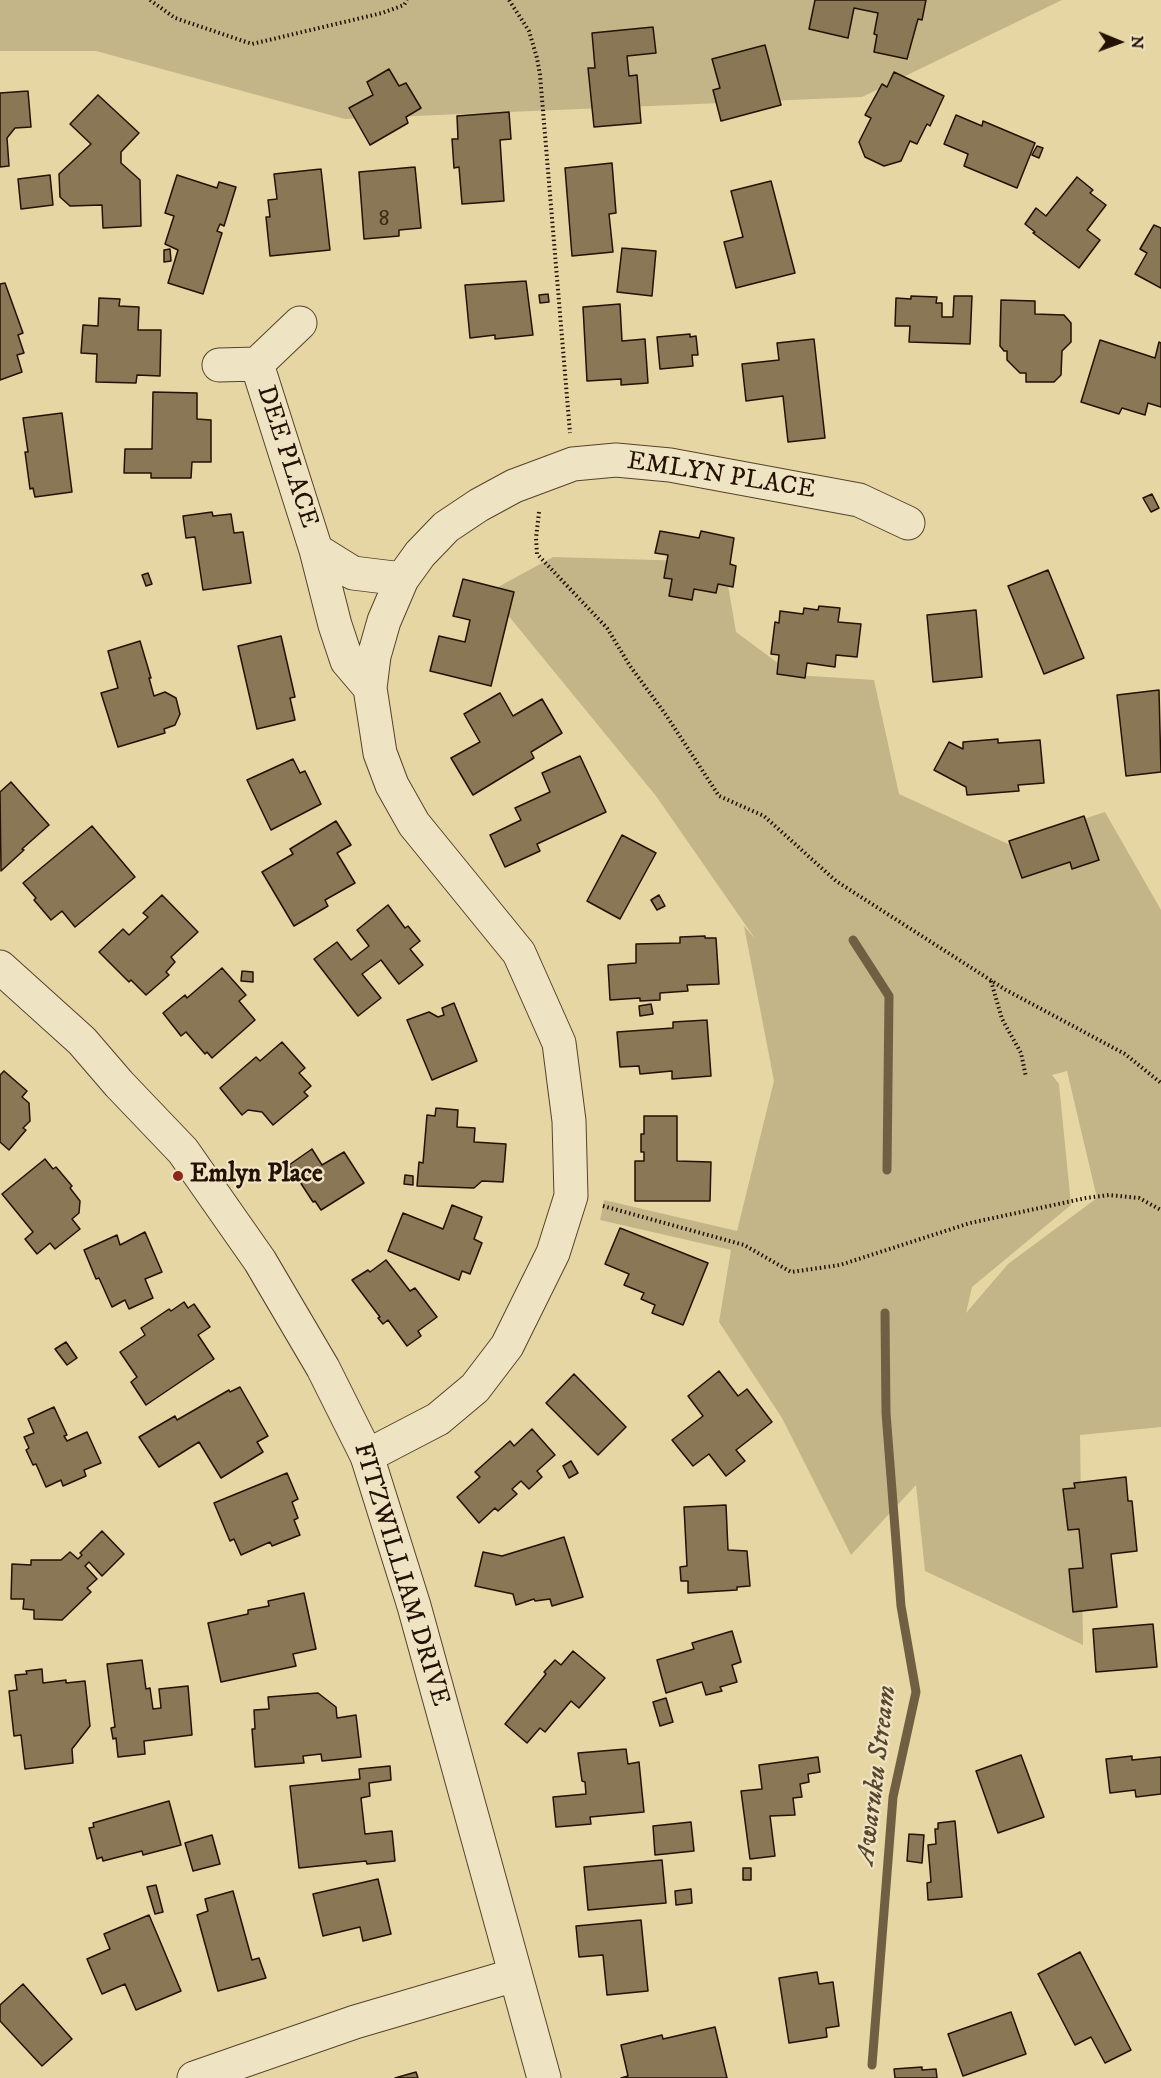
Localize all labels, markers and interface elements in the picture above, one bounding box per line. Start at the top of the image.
north arrow [1089,12,1149,72]
text: N [1127,36,1147,49]
house number: 8 [378,207,390,233]
street label: DEE PLACE [248,382,324,532]
street label: EMLYN PLACE [625,447,817,507]
place label: Emlyn Place [190,1160,323,1192]
marker: Emlyn Place [171,1169,185,1183]
street label: FITZWILLIAM DRIVE [345,1440,455,1710]
water label: Awaruku Stream [851,1684,905,1866]

